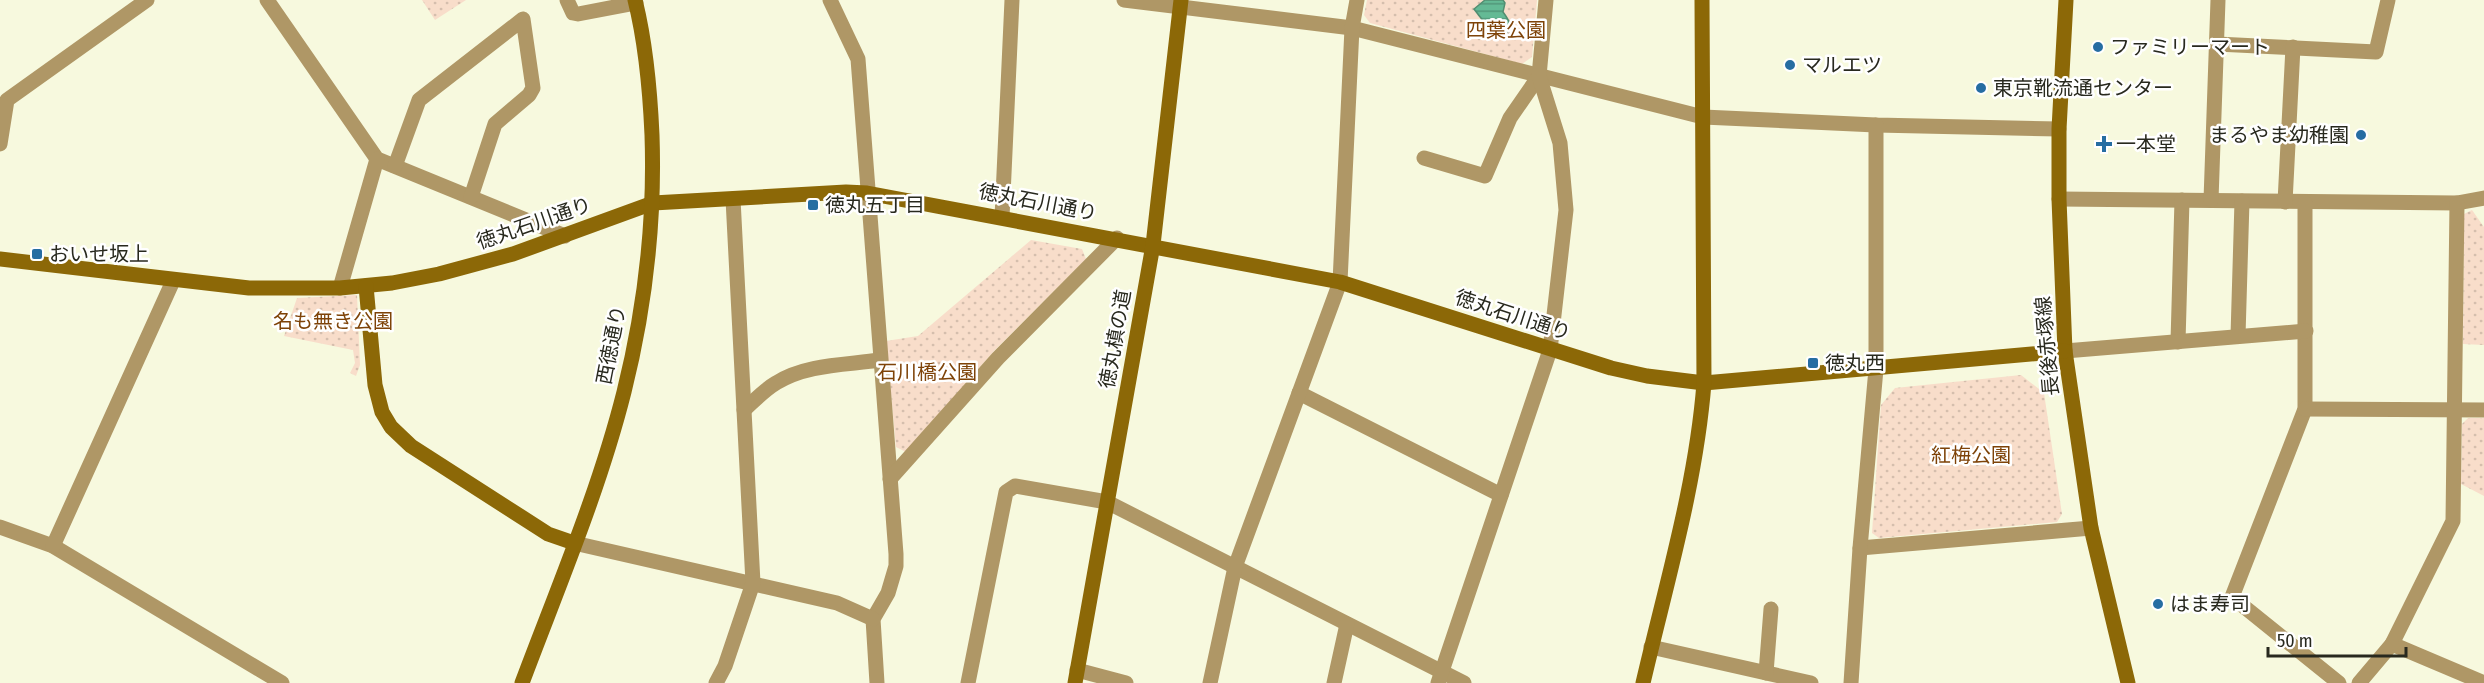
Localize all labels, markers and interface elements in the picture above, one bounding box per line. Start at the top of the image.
park label: 四葉公園 [1466,18,1546,42]
place label: ファミリーマート [2110,35,2270,59]
marker: ファミリーマート [2091,40,2105,54]
place label: マルエツ [1802,53,1882,77]
marker: マルエツ [1783,58,1797,72]
place label: 東京靴流通センター [1993,76,2173,100]
marker: 東京靴流通センター [1974,81,1988,95]
place label: まるやま幼稚園 [2209,123,2349,147]
marker: まるやま幼稚園 [2354,128,2368,142]
place label: 一本堂 [2116,132,2176,156]
marker: 一本堂 [2097,137,2111,151]
street label: 徳丸石川通り [977,179,1099,225]
street label: 徳丸石川通り [473,192,595,254]
place label: 徳丸五丁目 [825,193,925,217]
marker: 徳丸五丁目 [806,198,820,212]
place label: おいせ坂上 [49,242,149,266]
marker: おいせ坂上 [30,247,44,261]
street label: 徳丸石川通り [1452,285,1574,345]
street label: 徳丸槙の道 [1094,288,1136,390]
street label: 長後赤塚線 [2031,295,2063,397]
street label: 西徳通り [592,303,630,387]
park label: 名も無き公園 [273,309,393,333]
place label: 徳丸西 [1825,351,1885,375]
marker: 徳丸西 [1806,356,1820,370]
park label: 石川橋公園 [877,360,977,384]
park label: 紅梅公園 [1931,443,2011,467]
place label: はま寿司 [2170,592,2250,616]
marker: はま寿司 [2151,597,2165,611]
scale bar [2268,620,2406,658]
text: 50 m [2277,630,2313,652]

